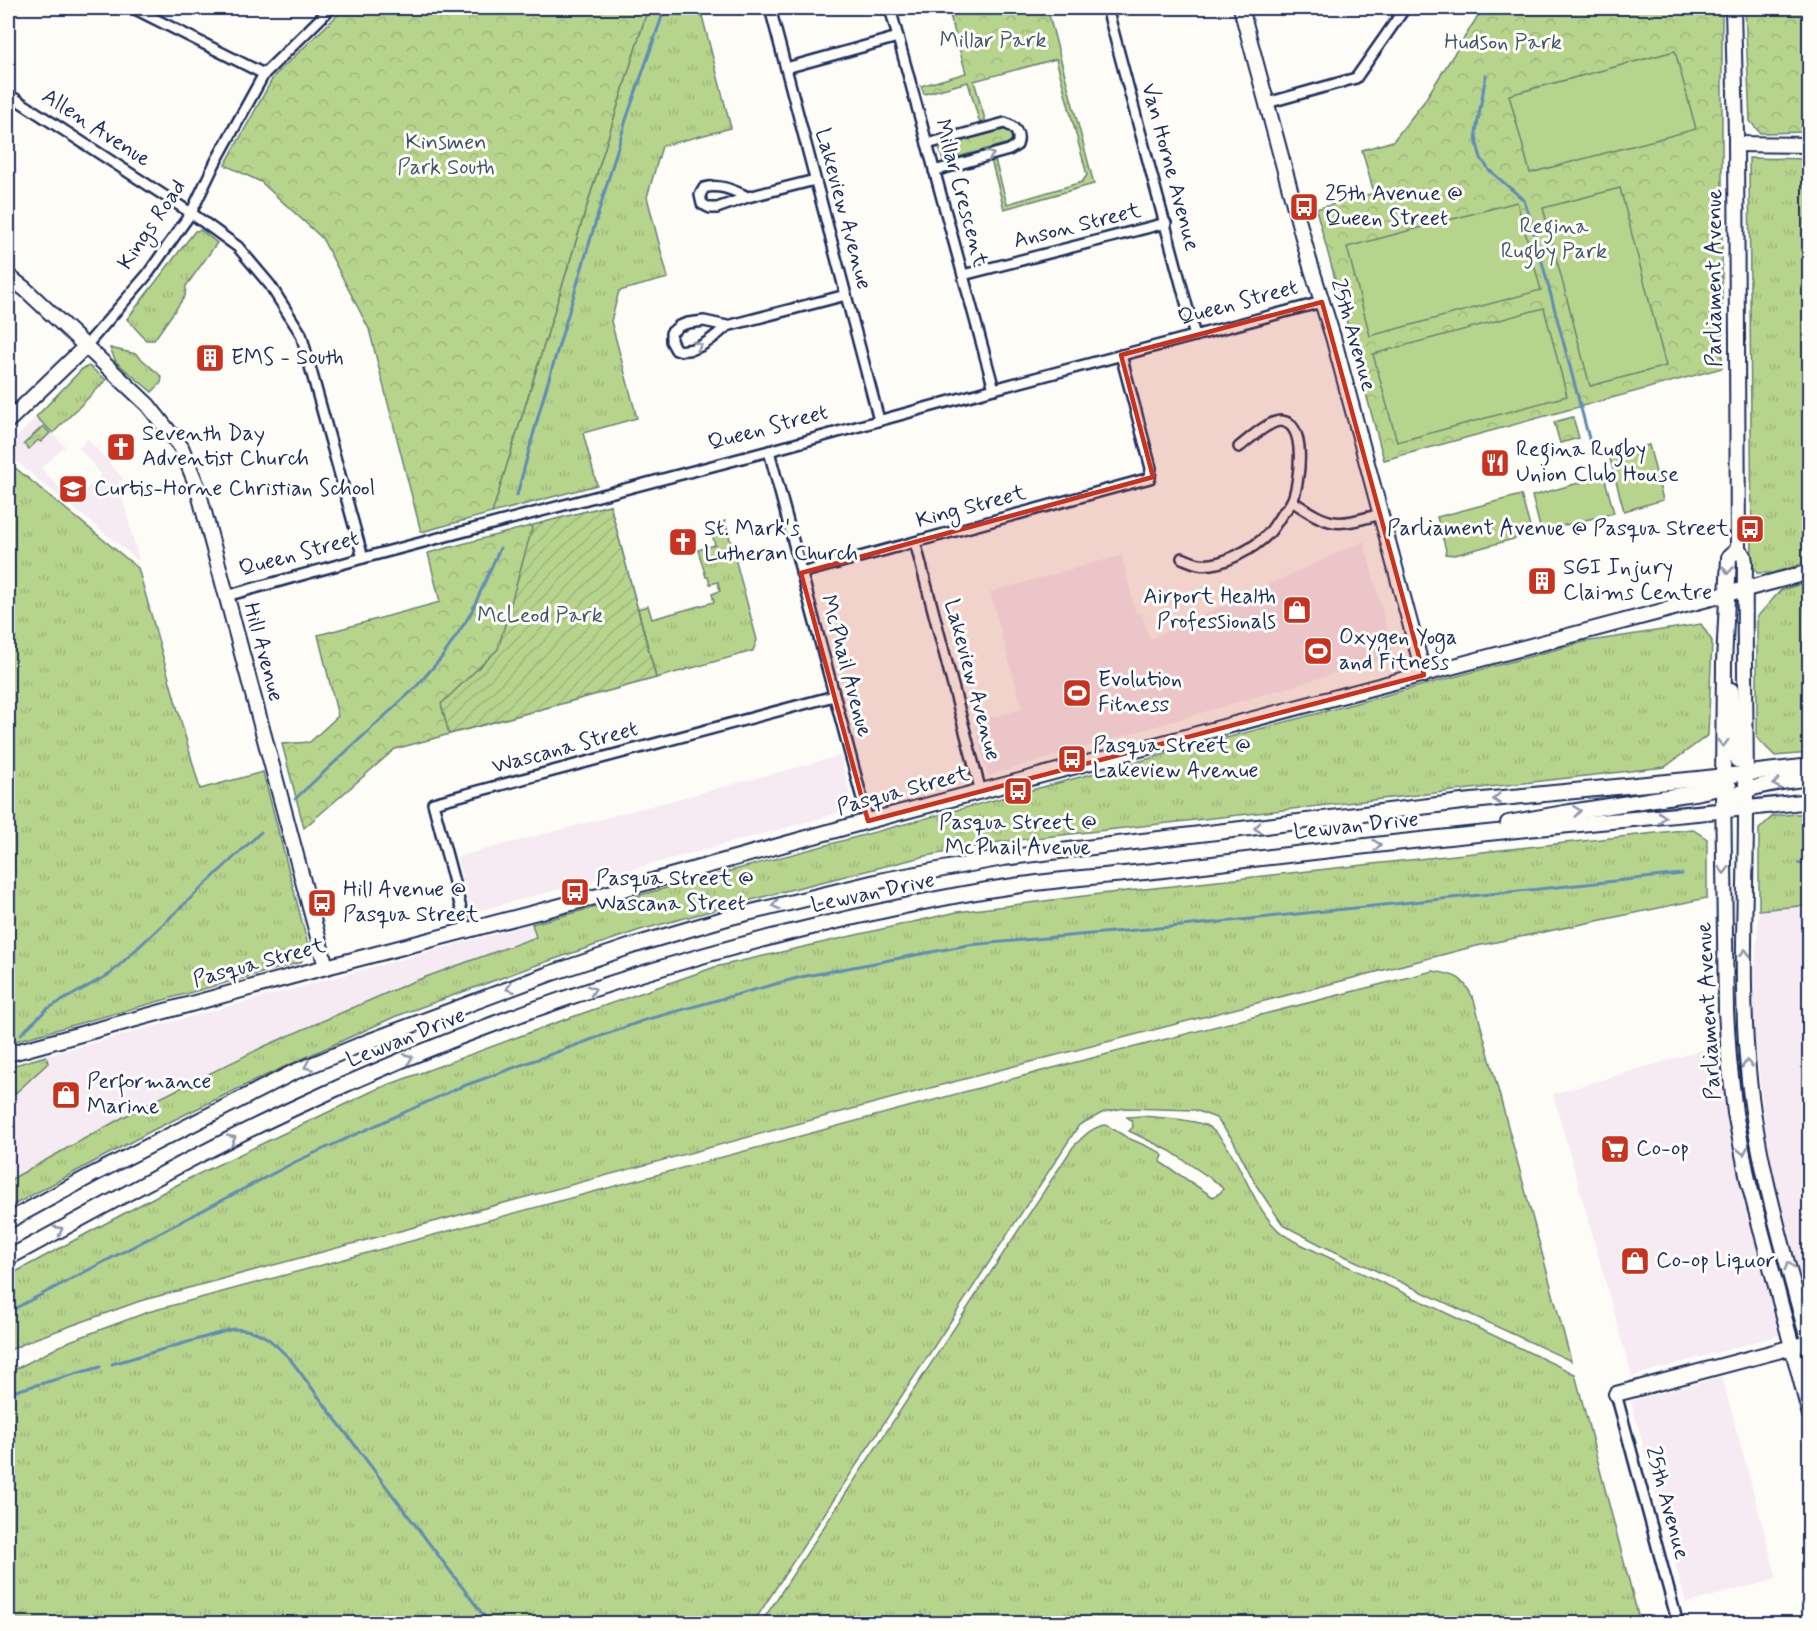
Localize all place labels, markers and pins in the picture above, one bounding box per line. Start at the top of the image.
place label: 25th Avenue @ Queen Street [1325,180,1463,233]
bus stop icon: 25th Avenue @ Queen Street [1288,191,1320,223]
building icon: EMS - South [194,342,226,374]
place label: EMS - South [231,344,344,372]
place label: Seventh Day Adventist Church [142,420,309,473]
church icon: Seventh Day Adventist Church [105,431,137,463]
place label: Regina Rugby Union Club House [1516,436,1679,489]
restaurant icon: Regina Rugby Union Club House [1479,447,1511,479]
school or university icon: Curtis-Horne Christian School [57,473,89,505]
place label: Curtis-Horne Christian School [94,475,375,503]
bus stop icon: Parliament Avenue @ Pasqua Street [1734,513,1766,545]
place label: St. Mark's Lutheran Church [704,515,858,568]
place label: Parliament Avenue @ Pasqua Street [1387,515,1729,543]
church icon: St. Mark's Lutheran Church [667,526,699,558]
place label: SGI Injury Claims Centre [1563,554,1712,607]
building icon: SGI Injury Claims Centre [1526,565,1558,597]
place label: Airport Health Professionals [1143,583,1276,636]
shop icon: Airport Health Professionals [1281,594,1313,626]
place label: Oxygen Yoga and Fitness [1339,624,1457,677]
sports icon: Oxygen Yoga and Fitness [1302,635,1334,667]
place label: Evolution Fitness [1098,666,1182,719]
sports icon: Evolution Fitness [1061,677,1093,709]
place label: Pasqua Street @ Lakeview Avenue [1093,732,1259,785]
bus stop icon: Pasqua Street @ Lakeview Avenue [1056,743,1088,775]
bus stop icon: Pasqua Street @ McPhail Avenue [1002,775,1034,807]
place label: Pasqua Street @ McPhail Avenue [939,809,1097,862]
place label: Pasqua Street @ Wascana Street [596,865,754,918]
place label: Hill Avenue @ Pasqua Street [343,876,479,929]
bus stop icon: Pasqua Street @ Wascana Street [559,876,591,908]
bus stop icon: Hill Avenue @ Pasqua Street [306,887,338,919]
place label: Performance Marine [87,1068,212,1121]
shop icon: Performance Marine [50,1079,82,1111]
supermarket icon: Co-op [1599,1133,1631,1165]
place label: Co-op [1636,1135,1689,1163]
shop icon: Co-op Liquor [1619,1245,1651,1277]
place label: Co-op Liquor [1656,1247,1775,1275]

